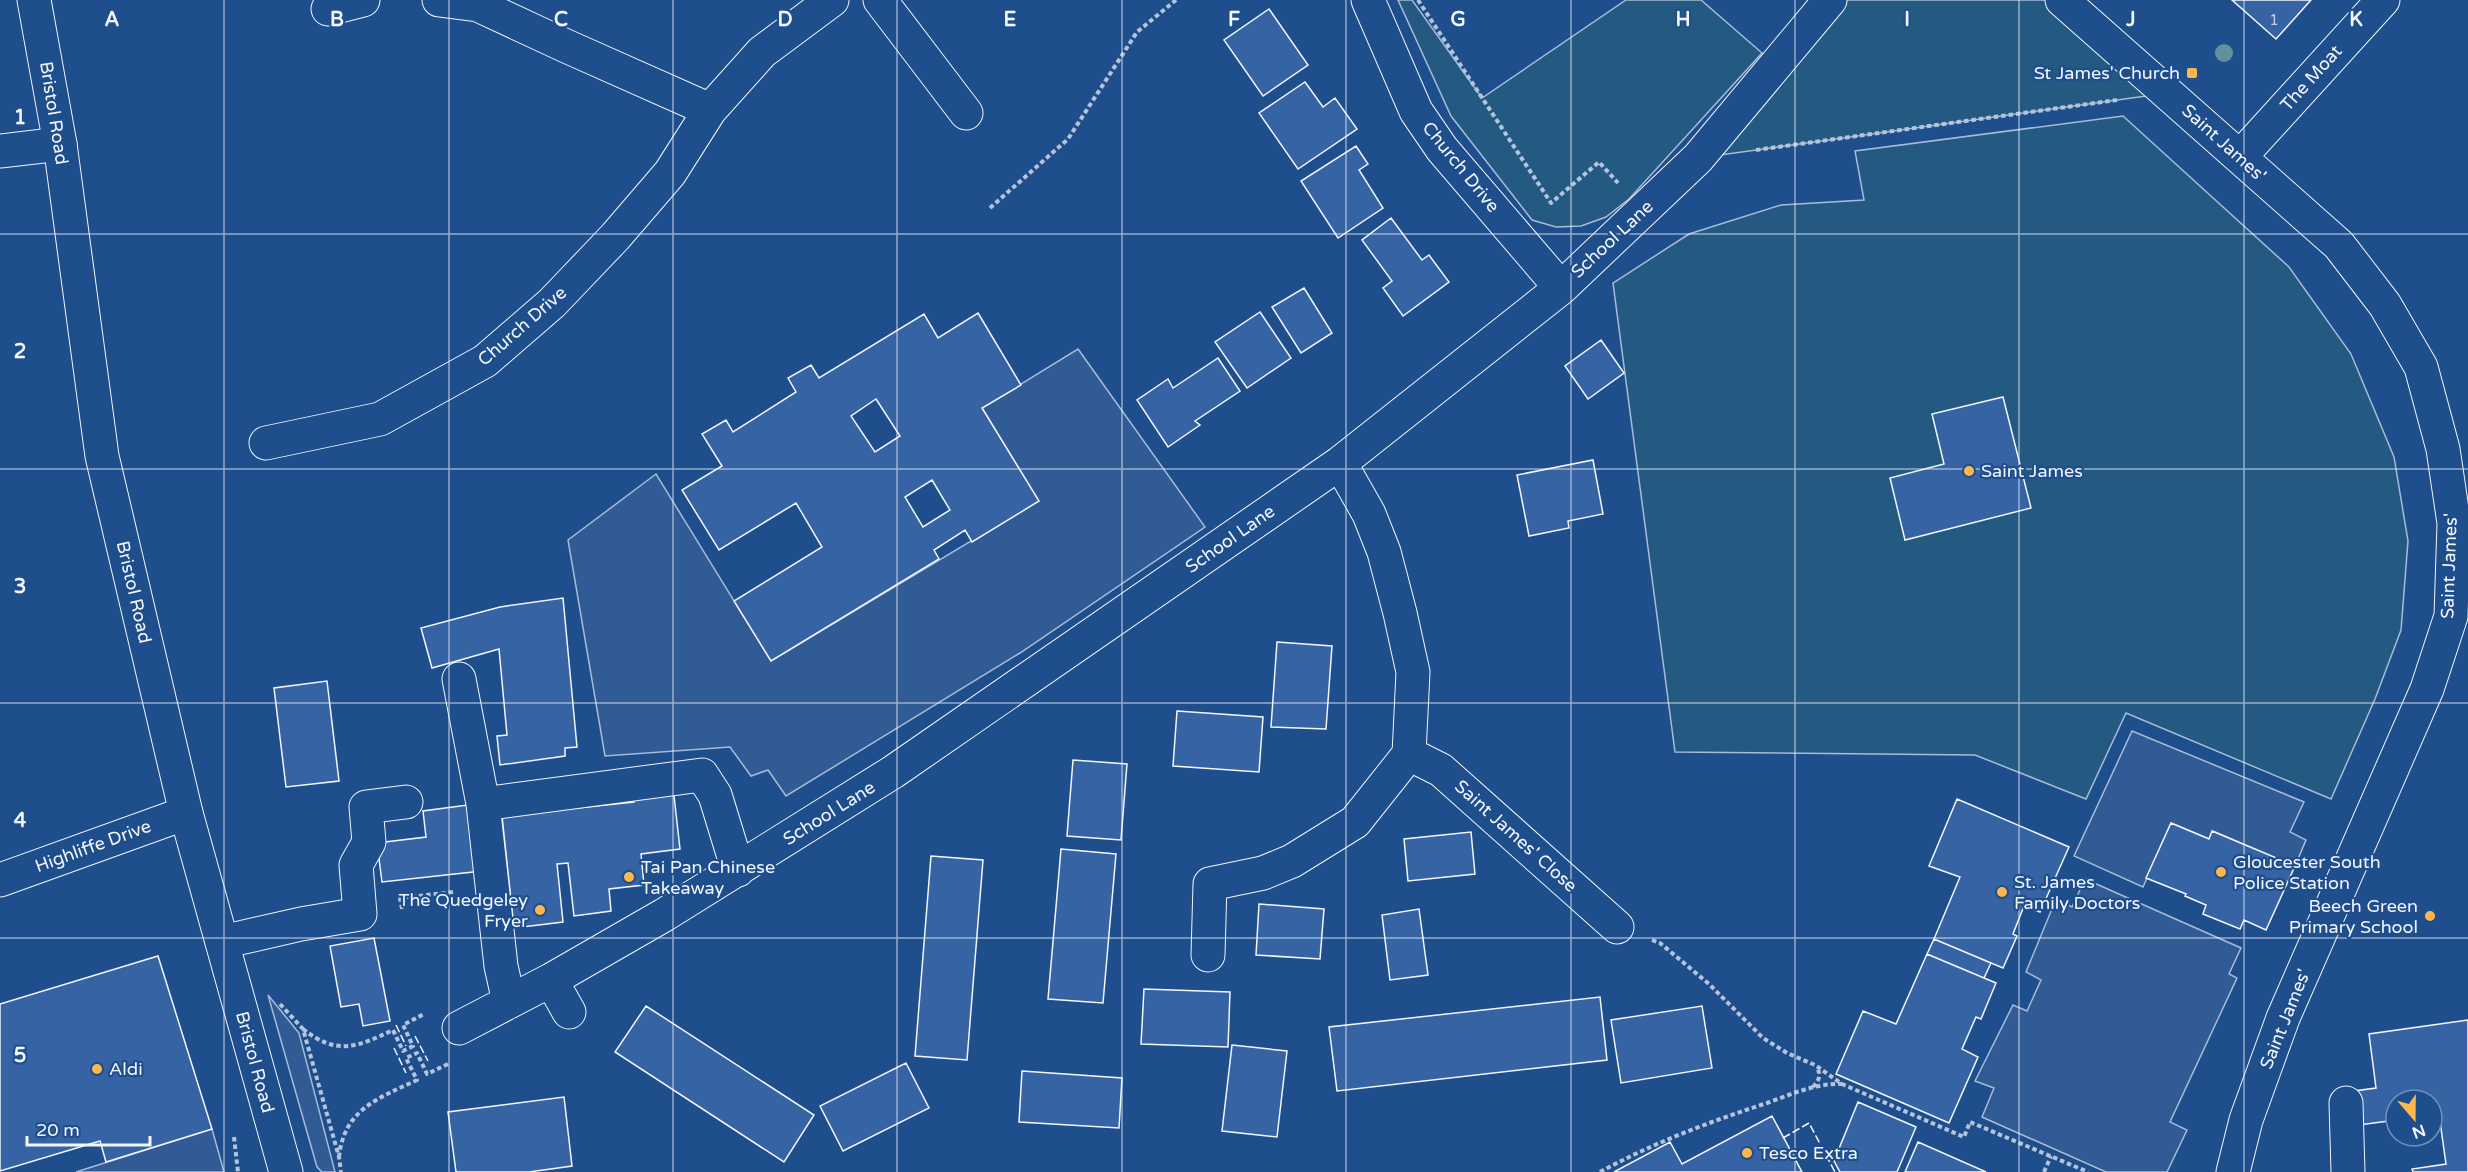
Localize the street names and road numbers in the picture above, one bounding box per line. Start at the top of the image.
street label: The Moat [2276,40,2347,116]
street label: Bristol Road [35,60,73,166]
street label: Saint James' [2177,99,2271,187]
street label: Church Drive [1418,117,1504,217]
street label: School Lane [1566,195,1658,283]
street label: Church Drive [473,281,571,371]
street label: School Lane [1181,500,1279,578]
street label: Saint James' [2436,513,2462,619]
street label: Bristol Road [112,539,156,645]
street label: Saint James' Close [1450,775,1582,897]
street label: School Lane [779,776,879,850]
street label: Highliffe Drive [32,815,154,877]
street label: Saint James' [2255,966,2315,1072]
street label: Bristol Road [231,1009,279,1115]

